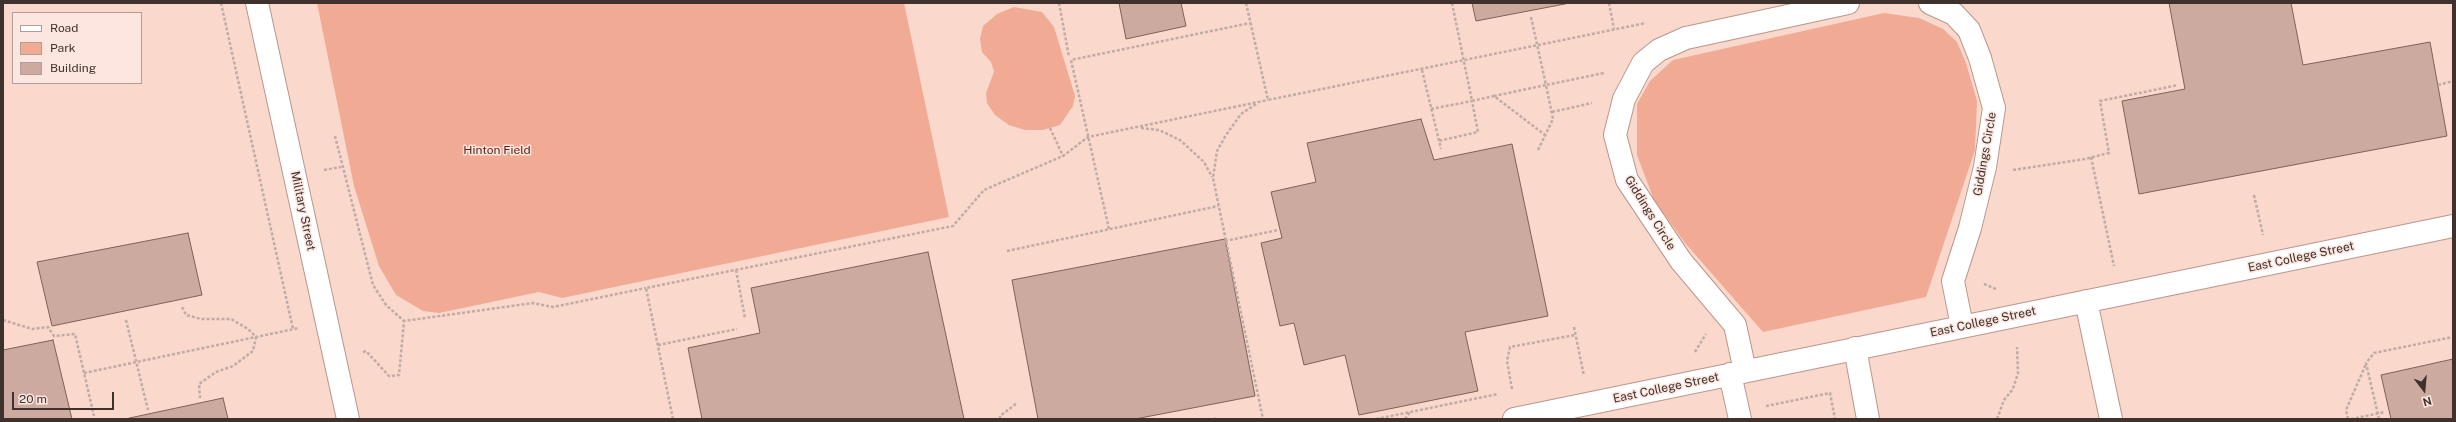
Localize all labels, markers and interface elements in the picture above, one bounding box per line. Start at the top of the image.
legend [12,12,142,84]
text: Road [50,21,78,35]
text: Park [50,41,76,55]
text: Building [50,61,96,75]
street label: Giddings Circle [1971,111,1999,197]
park label: Hinton Field [463,143,531,157]
street label: Military Street [288,170,318,252]
street label: Giddings Circle [1621,173,1679,253]
street label: East College Street [2247,239,2355,275]
street label: East College Street [1929,304,2037,340]
street label: East College Street [1612,370,1720,406]
north arrow [2404,370,2444,410]
scale bar [14,384,116,410]
text: 20 m [19,392,47,406]
text: N [2422,395,2433,408]

